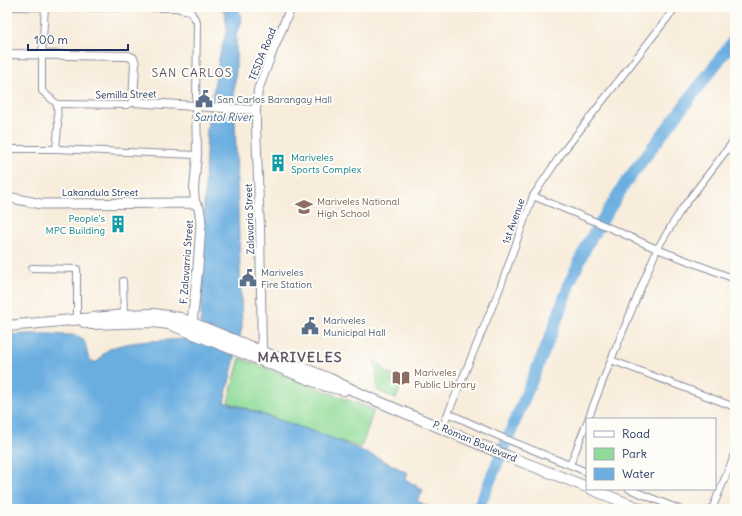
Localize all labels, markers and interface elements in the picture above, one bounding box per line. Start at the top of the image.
scale bar [28,26,128,52]
street label: TESDA Road [246,26,279,83]
text: 100 m [34,32,68,47]
district label: SAN CARLOS [152,65,232,80]
street label: Semilla Street [95,87,157,102]
public building icon: San Carlos Barangay Hall [194,89,214,109]
place label: San Carlos Barangay Hall [217,93,332,106]
water label: Santol River [194,110,254,124]
place label: Mariveles Sports Complex [291,151,361,176]
building icon: Mariveles Sports Complex [268,153,288,173]
street label: Zalavaria Street [242,183,257,255]
street label: Lakandula Street [62,186,139,199]
place label: Mariveles National High School [317,195,399,220]
street label: 1st Avenue [499,196,528,246]
school or university icon: Mariveles National High School [294,197,314,217]
place label: People's MPC Building [46,212,105,237]
building icon: People's MPC Building [108,214,128,234]
street label: F. Zalavarria Street [177,219,196,304]
place label: Mariveles Fire Station [261,266,312,291]
public building icon: Mariveles Fire Station [238,268,258,288]
place label: Mariveles Municipal Hall [323,314,386,339]
public building icon: Mariveles Municipal Hall [300,316,320,336]
district label: MARIVELES [258,348,342,366]
place label: Mariveles Public Library [414,366,476,391]
library icon: Mariveles Public Library [391,368,411,388]
street label: P. Roman Boulevard [431,418,519,465]
legend [586,418,716,490]
text: Road [622,426,650,441]
text: Park [622,446,647,461]
text: Water [622,466,655,481]

